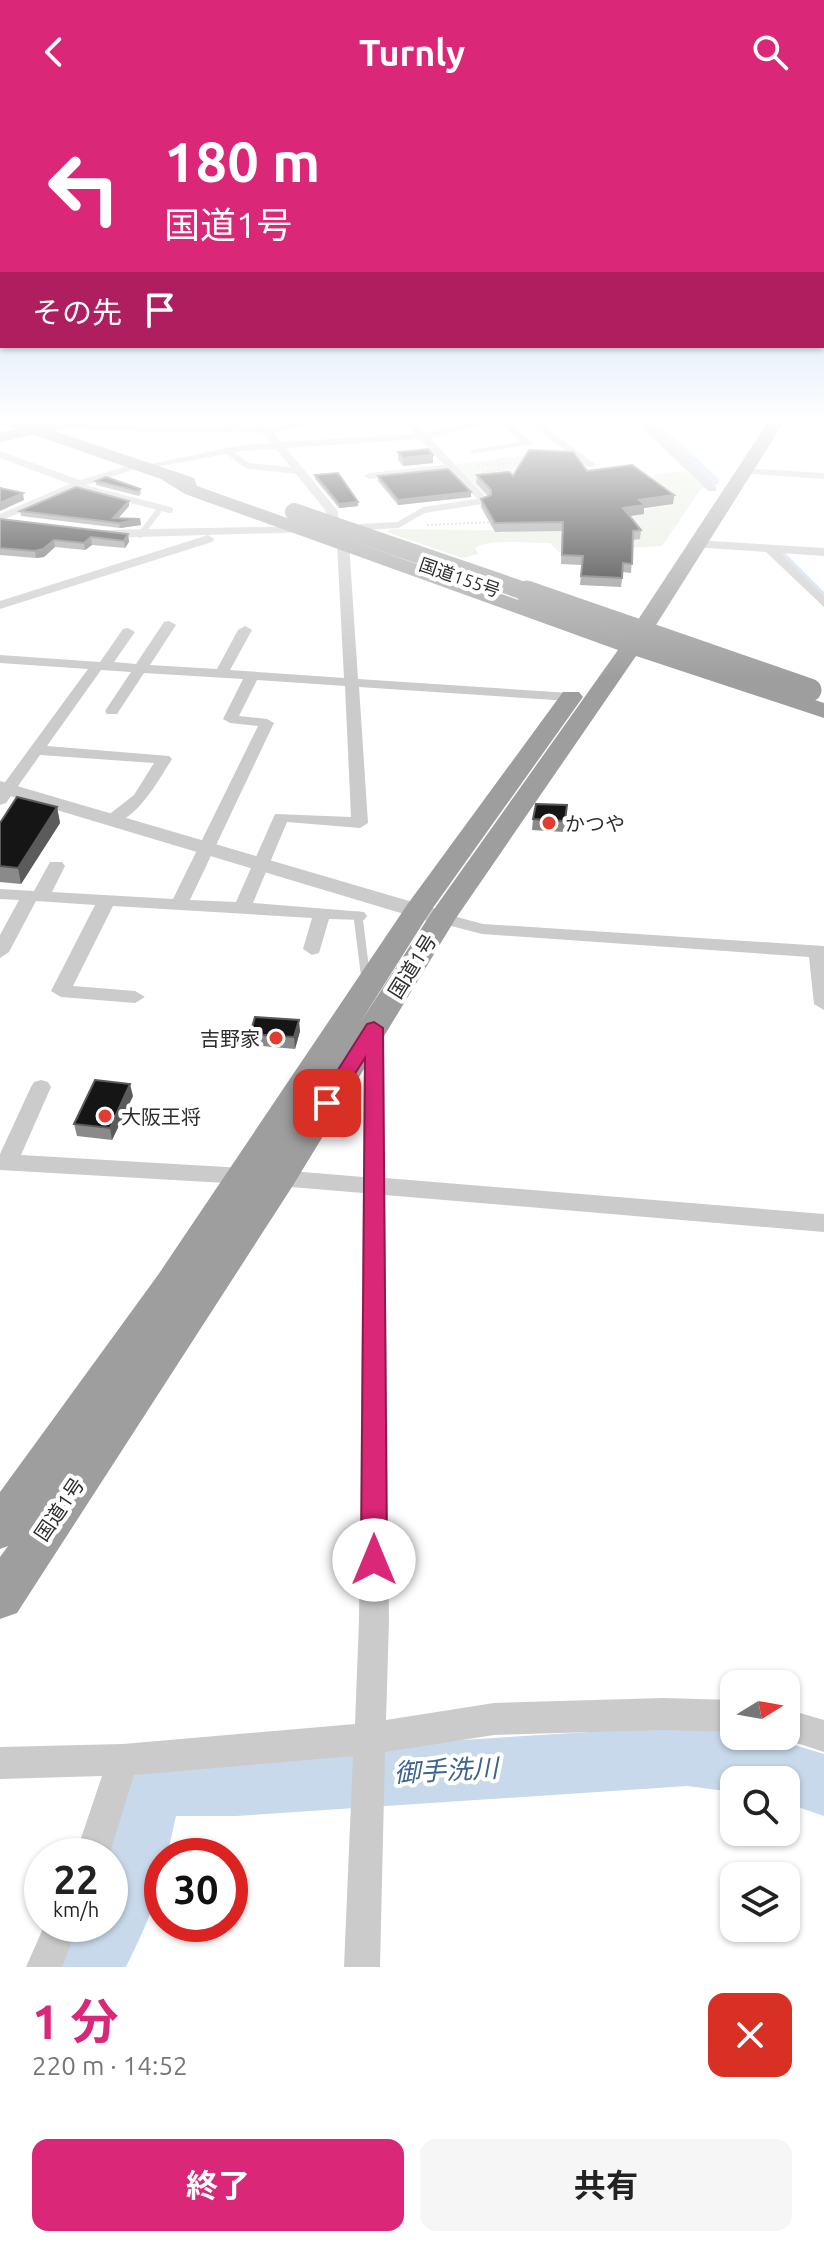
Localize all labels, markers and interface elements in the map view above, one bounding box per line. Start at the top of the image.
icon: back [32,30,76,74]
icon: search [748,30,792,74]
text: Turnly [359,32,465,73]
text: 180 m [164,130,320,193]
icon: left [32,136,136,240]
text: 国道1号 [164,204,292,245]
icon: arrive [138,288,182,332]
text: その先 [32,295,122,329]
street label: 国道155号 [417,554,503,600]
place label: かつや [565,812,625,835]
marker: かつや [540,814,558,832]
street label: 国道1号 [383,930,441,1002]
place label: 吉野家 [200,1027,260,1050]
marker: 吉野家 [267,1029,285,1047]
pin [293,1069,361,1137]
icon: arrive [305,1081,349,1125]
place label: 大阪王将 [121,1105,201,1128]
marker: 大阪王将 [96,1107,114,1125]
street label: 国道1号 [30,1473,88,1545]
position arrow [332,1518,416,1602]
north arrow [720,1670,800,1750]
map controls [720,1670,800,1942]
water label: 御手洗川 [393,1753,502,1787]
button: search [720,1766,800,1846]
speed limit sign: 30 [144,1838,248,1942]
text: 22 [53,1857,99,1902]
button: layers [720,1862,800,1942]
text: km/h [53,1898,99,1921]
button: close [708,1993,792,2077]
text: 1 分 [32,1994,118,2048]
text: 220 m · 14:52 [32,2051,188,2080]
button: 終了 [32,2139,404,2231]
button: 共有 [420,2139,792,2231]

